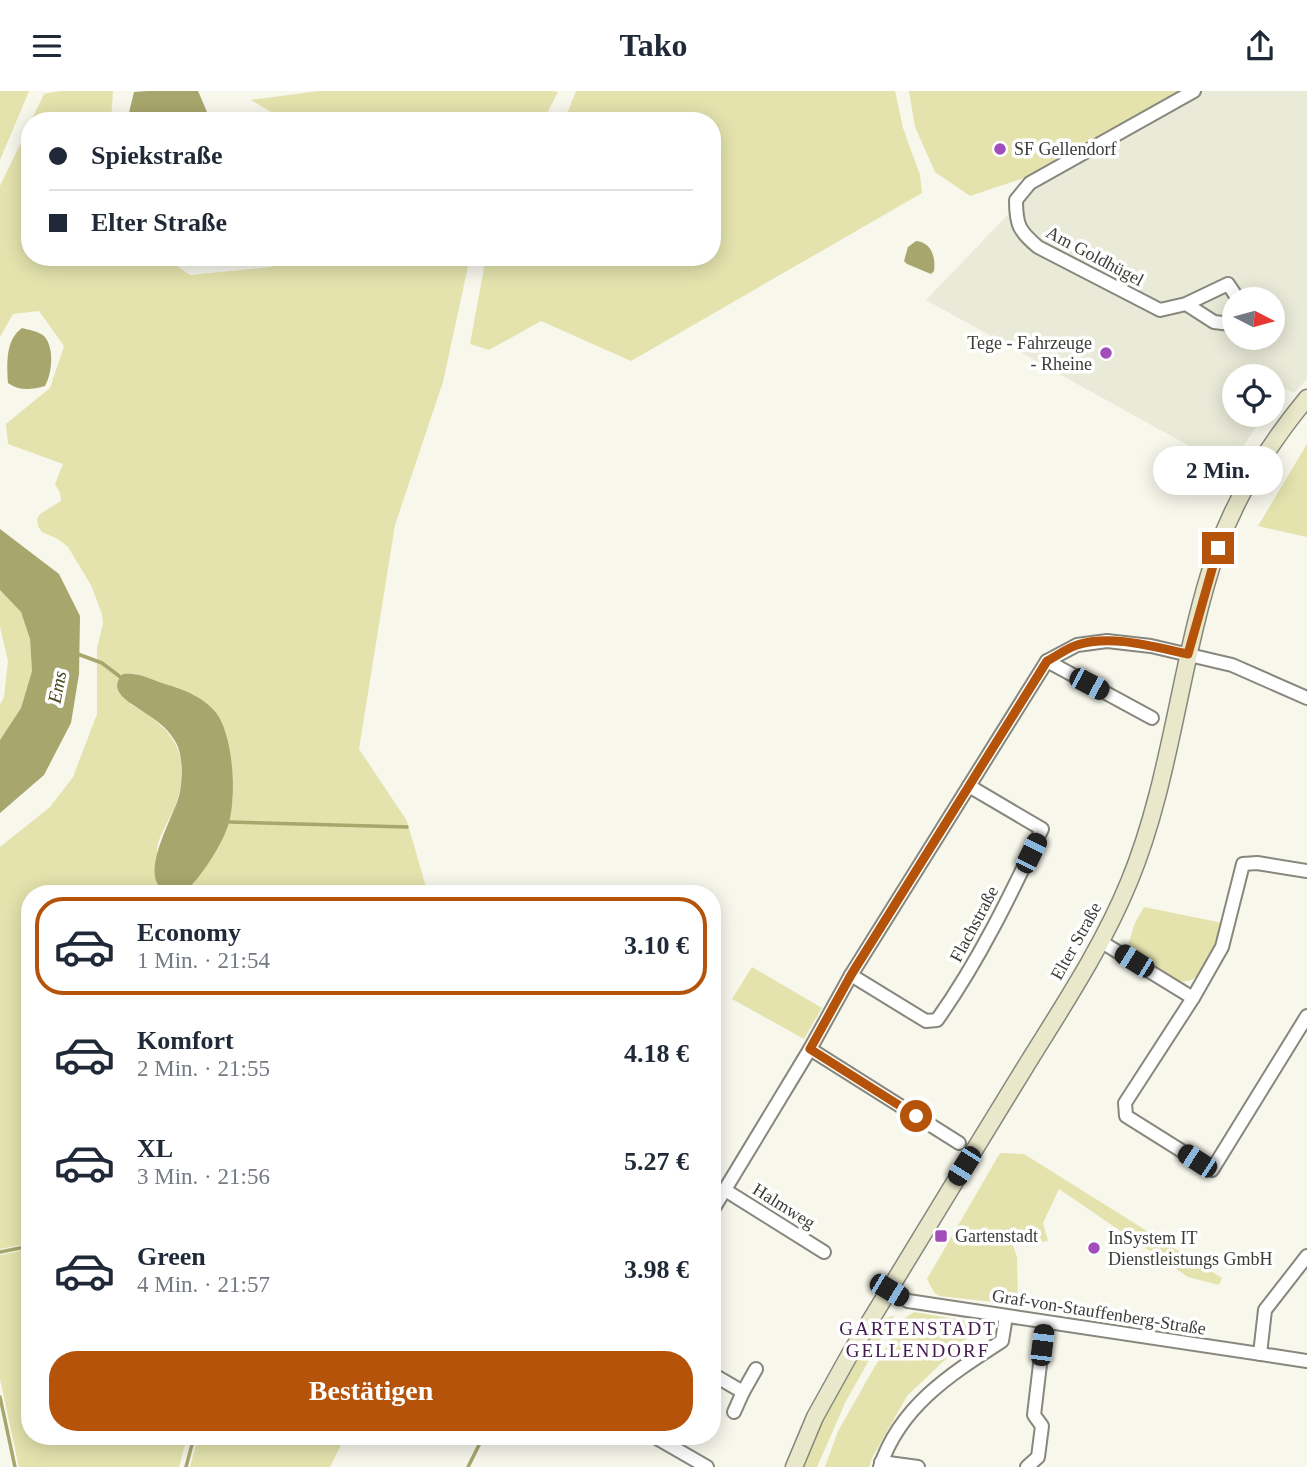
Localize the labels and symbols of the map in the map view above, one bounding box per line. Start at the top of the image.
place label: SF Gellendorf [1014,139,1117,159]
marker: SF Gellendorf [992,141,1008,157]
street label: Am Goldhügel [1043,222,1147,290]
north arrow [1222,287,1284,350]
place label: Tege - Fahrzeuge - Rheine [967,333,1092,374]
marker: Tege - Fahrzeuge - Rheine [1098,345,1114,361]
callout: 2 Min. [1153,447,1283,496]
route end [1202,532,1234,564]
car [1066,665,1113,703]
water label: Ems [43,669,70,706]
car [1013,830,1050,876]
street label: Flachstraße [946,883,1002,965]
street label: Elter Straße [1047,899,1105,983]
car [1111,941,1158,981]
route start [900,1100,932,1132]
car [1174,1141,1221,1181]
car [944,1143,985,1189]
street label: Halmweg [749,1179,819,1233]
place label: Gartenstadt [955,1226,1038,1246]
marker: Gartenstadt [933,1228,949,1244]
place label: InSystem IT Dienstleistungs GmbH [1108,1228,1273,1269]
marker: InSystem IT Dienstleistungs GmbH [1086,1240,1102,1256]
car [866,1270,913,1310]
street label: Graf-von-Stauffenberg-Straße [991,1285,1207,1339]
district label: GARTENSTADT GELLENDORF [839,1318,997,1361]
car [1030,1323,1055,1367]

